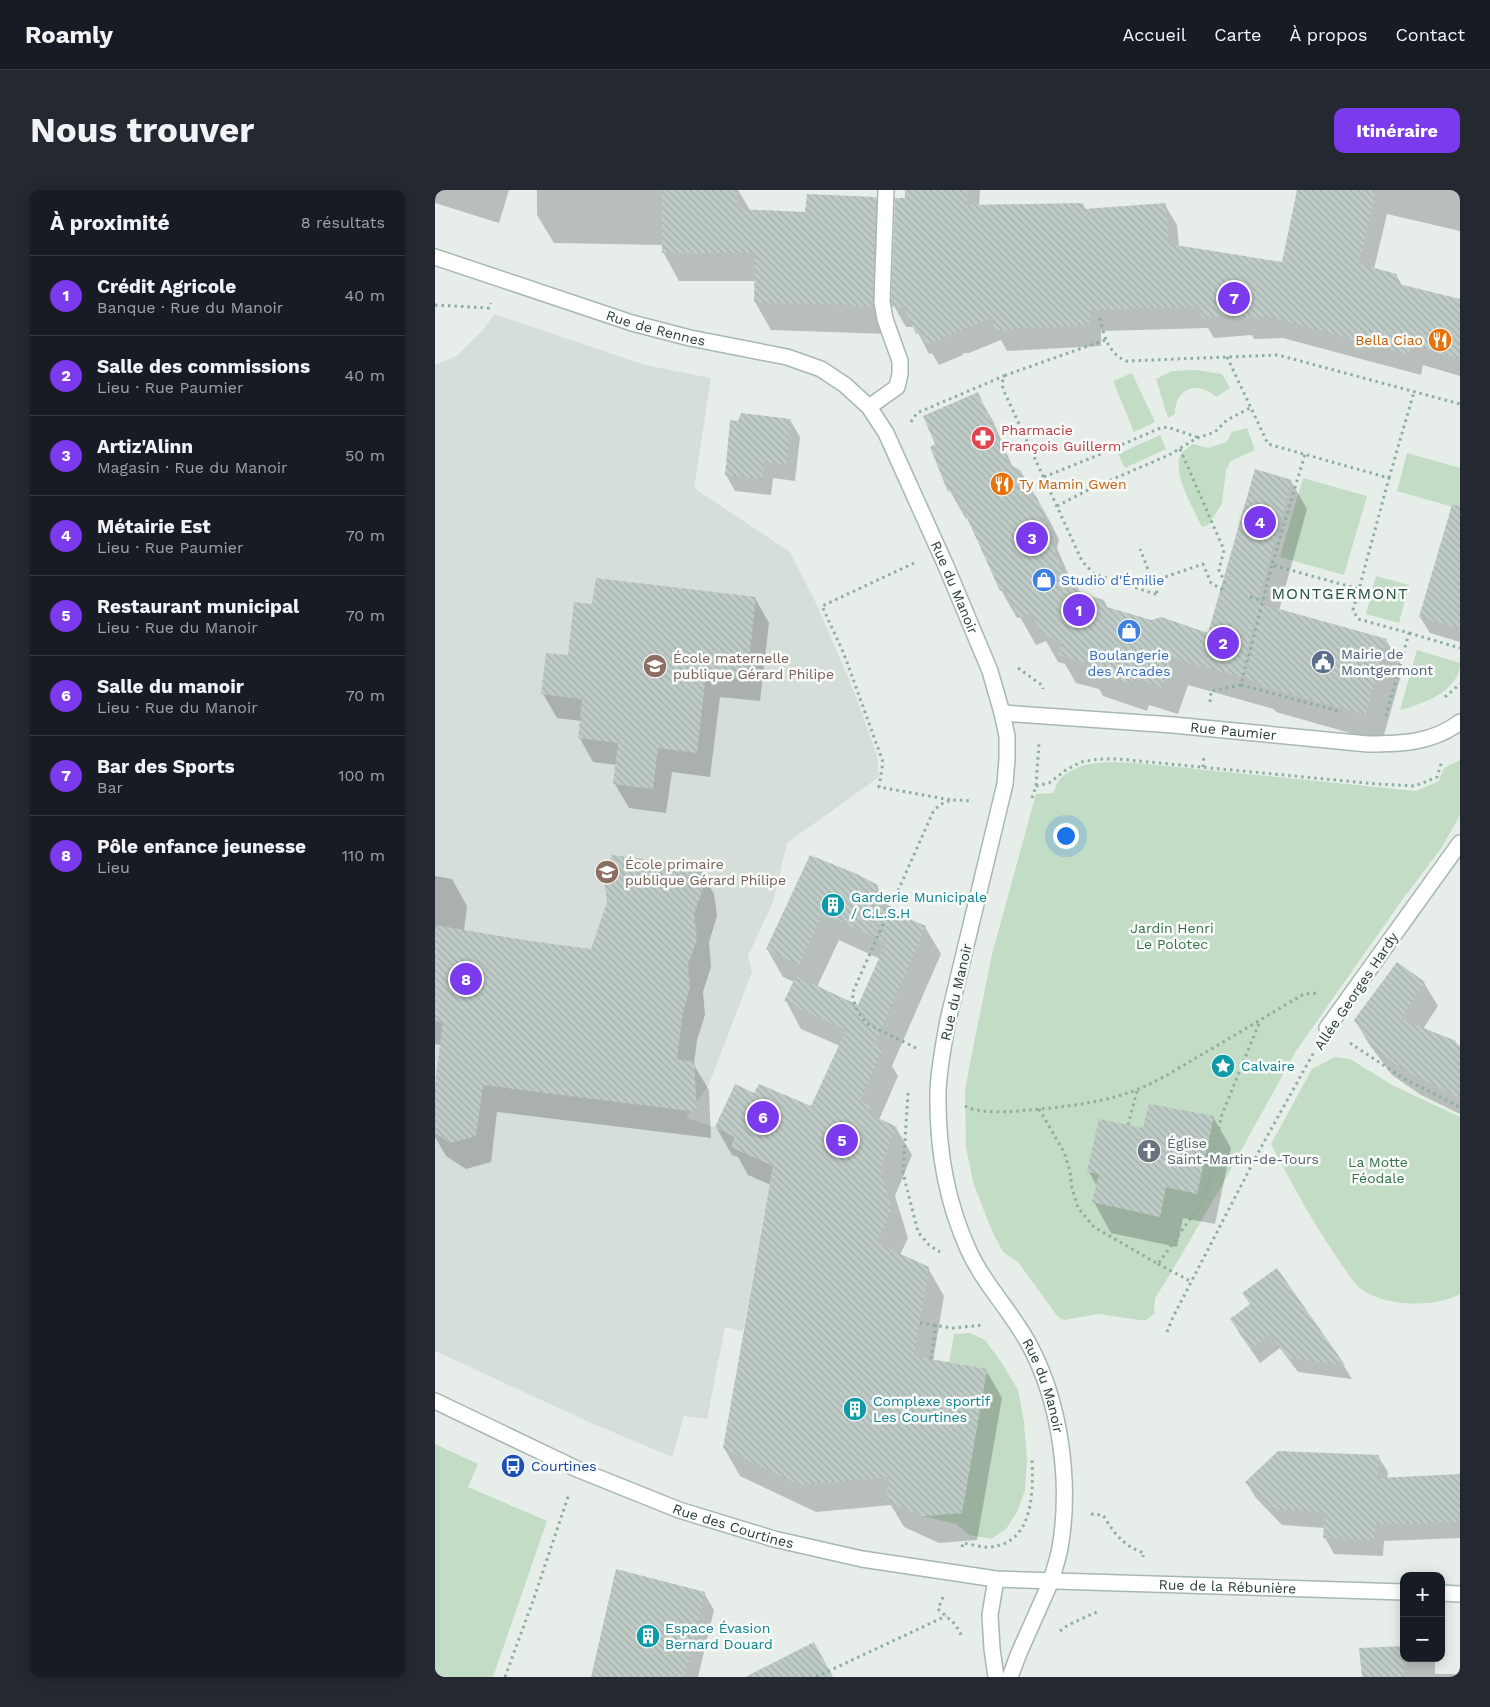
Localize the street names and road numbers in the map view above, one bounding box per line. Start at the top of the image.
street label: Rue de Rennes [604,307,707,349]
street label: Rue du Manoir [928,539,982,636]
street label: Rue Paumier [1189,719,1277,743]
street label: Allée Georges Hardy [1311,929,1402,1053]
street label: Rue du Manoir [937,942,975,1042]
street label: Rue du Manoir [1019,1336,1067,1434]
street label: Rue des Courtines [670,1500,795,1551]
street label: Rue de la Rébunière [1158,1576,1296,1597]

